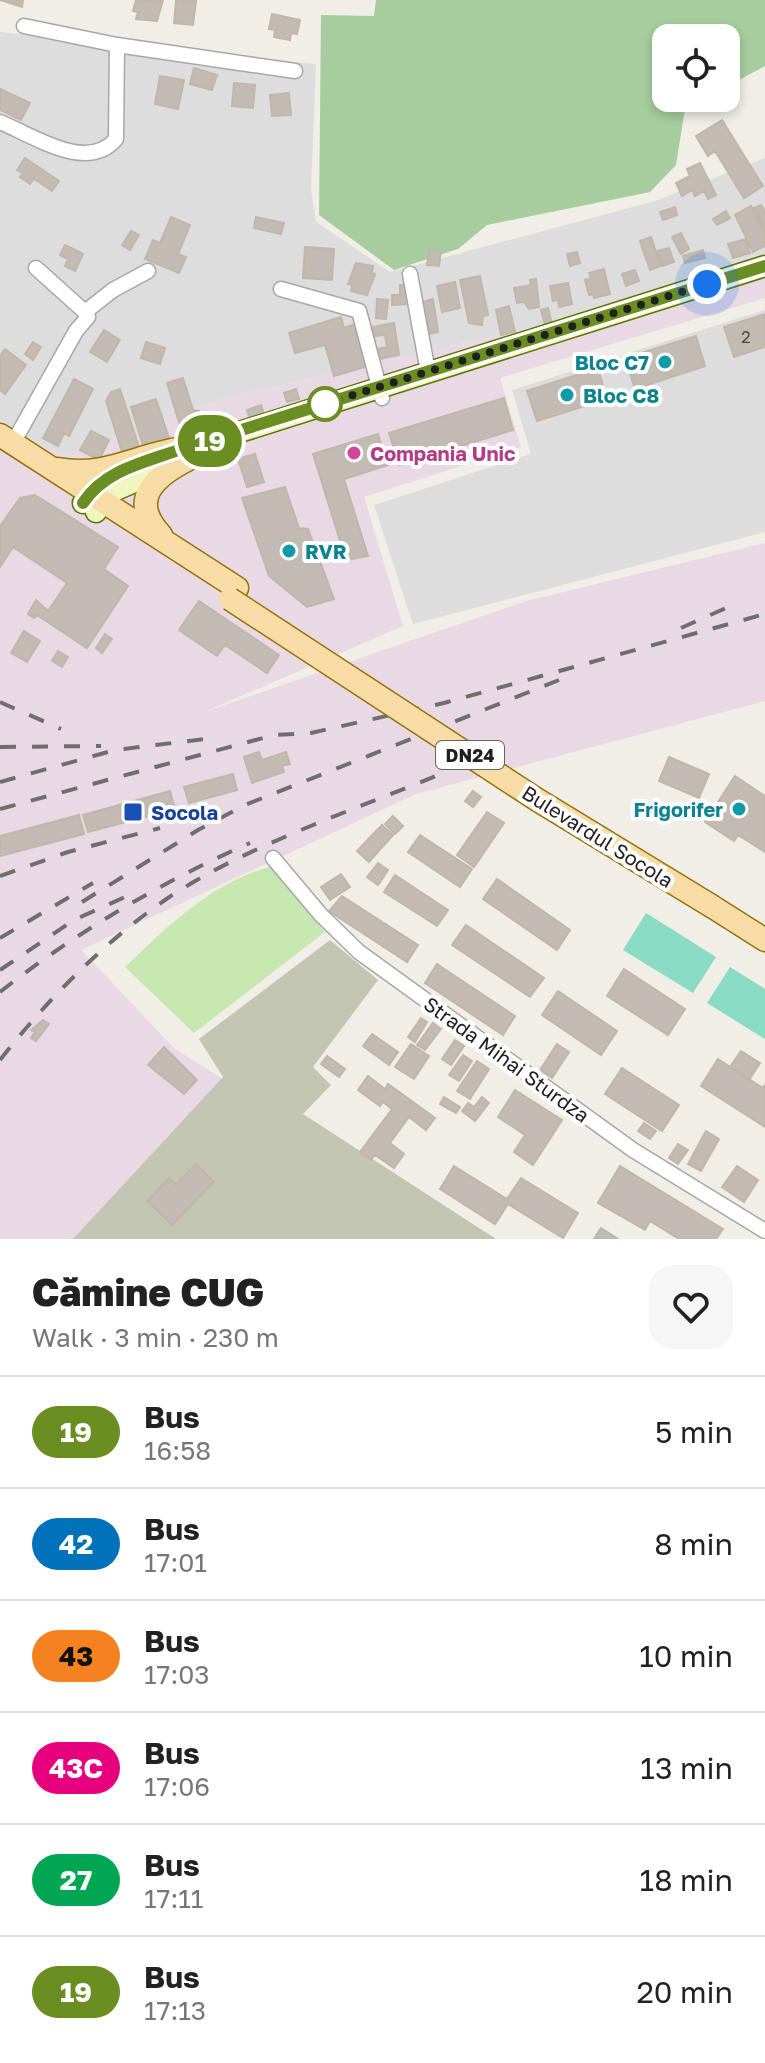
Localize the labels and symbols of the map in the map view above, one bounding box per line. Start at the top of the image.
your location [687,264,727,304]
house number: 2 [741,327,751,347]
place label: Bloc C7 [575,350,649,374]
marker: Bloc C7 [656,353,674,371]
place label: Bloc C8 [583,383,659,407]
marker: Bloc C8 [558,386,576,404]
unlabelled marker [308,387,342,421]
line badge: 19 [174,415,246,467]
place label: Compania Unic [370,441,515,465]
marker: Compania Unic [345,444,363,462]
place label: RVR [305,539,347,563]
marker: RVR [280,542,298,560]
road number: DN24 [436,741,504,769]
street label: Bulevardul Socola [518,780,678,892]
place label: Frigorifer [633,797,723,821]
place label: Socola [151,800,218,824]
marker: Frigorifer [730,800,748,818]
marker: Socola [122,801,144,823]
street label: Strada Mihai Sturdza [420,991,594,1127]

